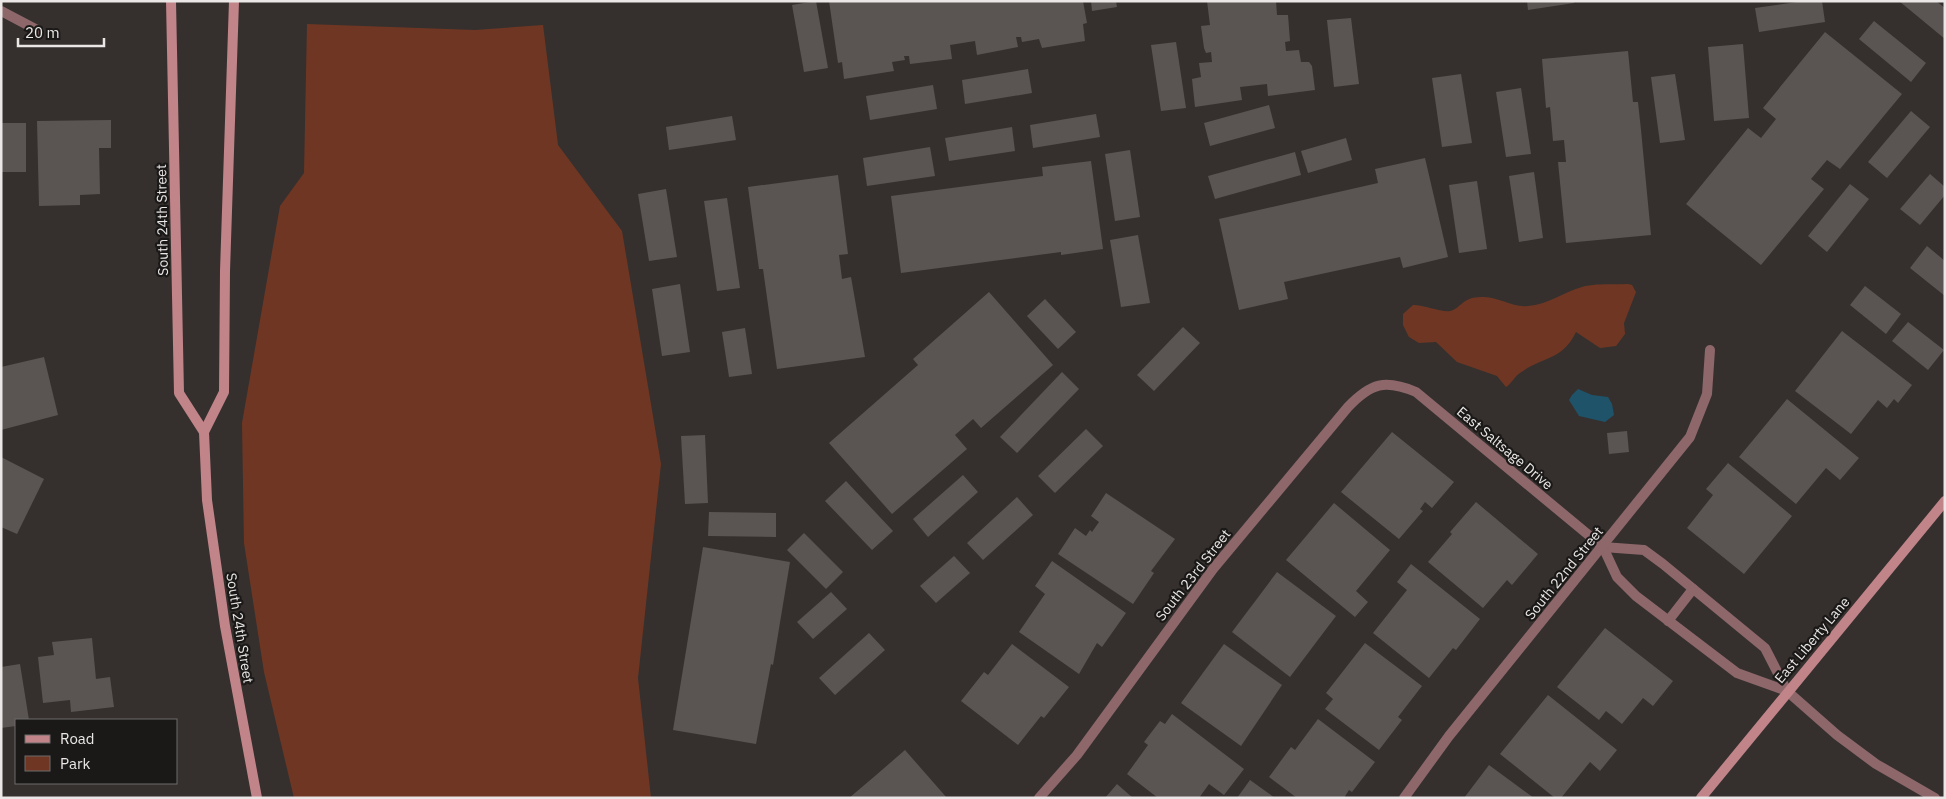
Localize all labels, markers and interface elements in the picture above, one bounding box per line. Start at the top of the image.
scale bar [18,15,104,47]
text: 20 m [25,23,60,42]
street label: South 24th Street [152,164,172,276]
street label: East Saltsage Drive [1453,403,1557,494]
street label: South 22nd Street [1521,523,1607,623]
street label: South 23rd Street [1151,525,1235,625]
street label: South 24th Street [222,572,258,685]
street label: East Liberty Lane [1771,593,1854,687]
legend [15,719,178,784]
text: Road [60,729,95,748]
text: Park [60,754,90,773]

